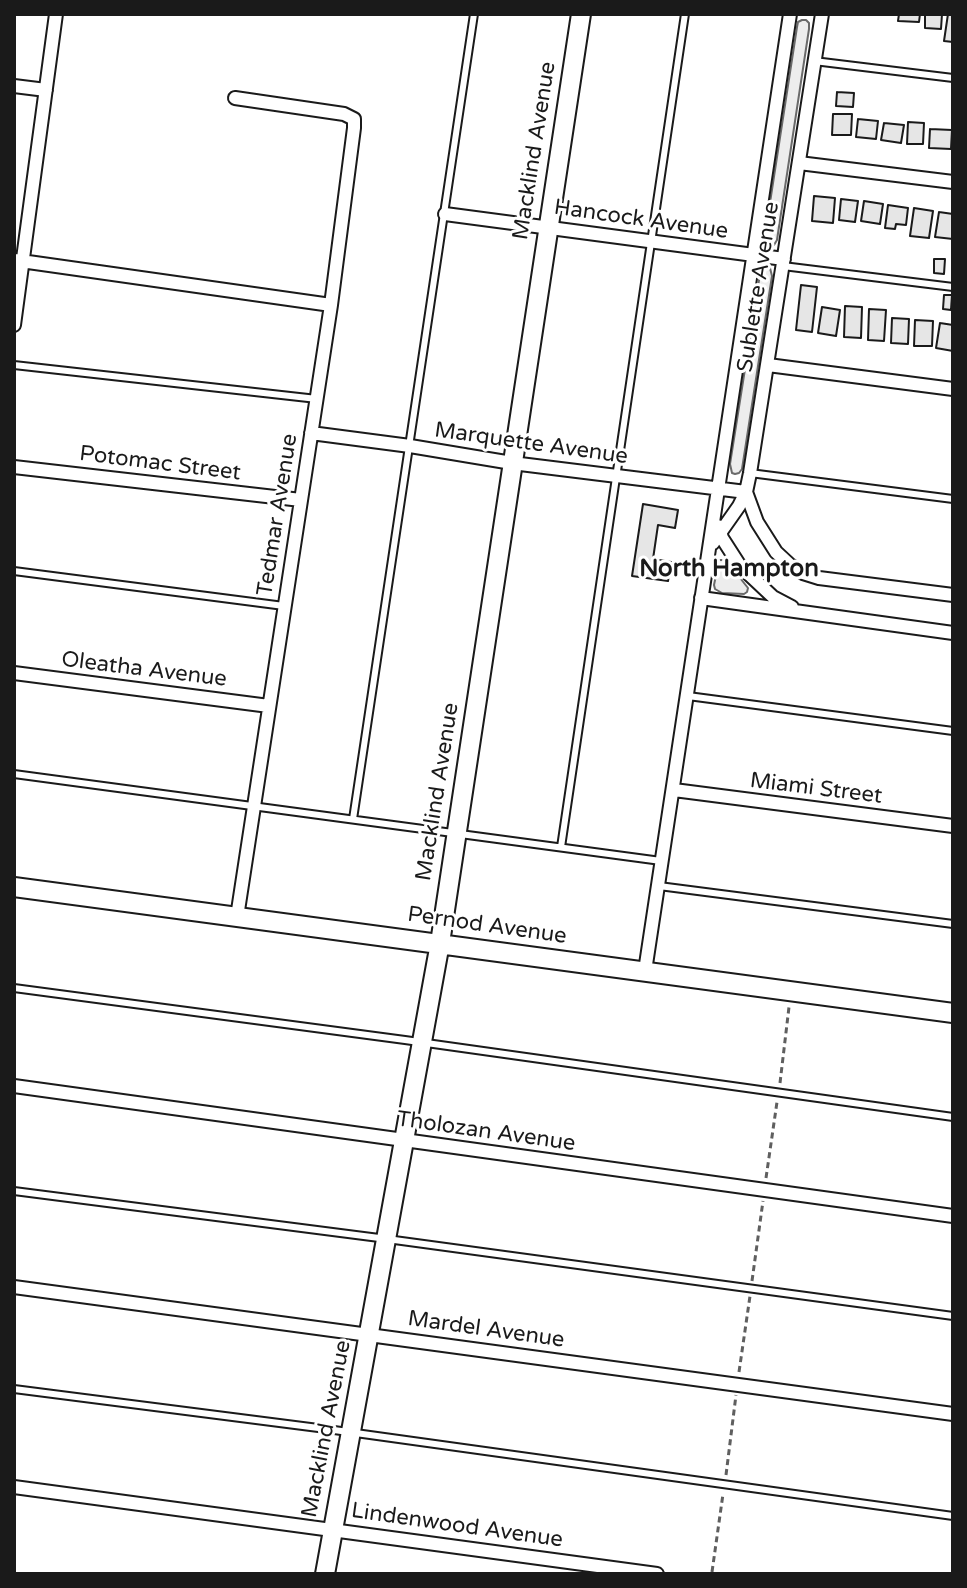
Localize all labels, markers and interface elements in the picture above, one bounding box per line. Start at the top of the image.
street label: Macklind Avenue [508,60,562,242]
street label: Hancock Avenue [552,195,730,245]
street label: Sublette Avenue [732,200,786,374]
street label: Marquette Avenue [433,417,629,471]
street label: Tedmar Avenue [252,432,304,598]
street label: Potomac Street [78,441,242,487]
district label: North Hampton [639,556,819,584]
street label: Oleatha Avenue [60,647,228,693]
street label: Macklind Avenue [411,701,465,883]
street label: Miami Street [748,768,884,810]
street label: Pernod Avenue [406,902,568,950]
street label: Tholozan Avenue [395,1106,577,1158]
street label: Mardel Avenue [406,1306,566,1354]
street label: Macklind Avenue [297,1338,357,1520]
street label: Lindenwood Avenue [349,1498,565,1554]

